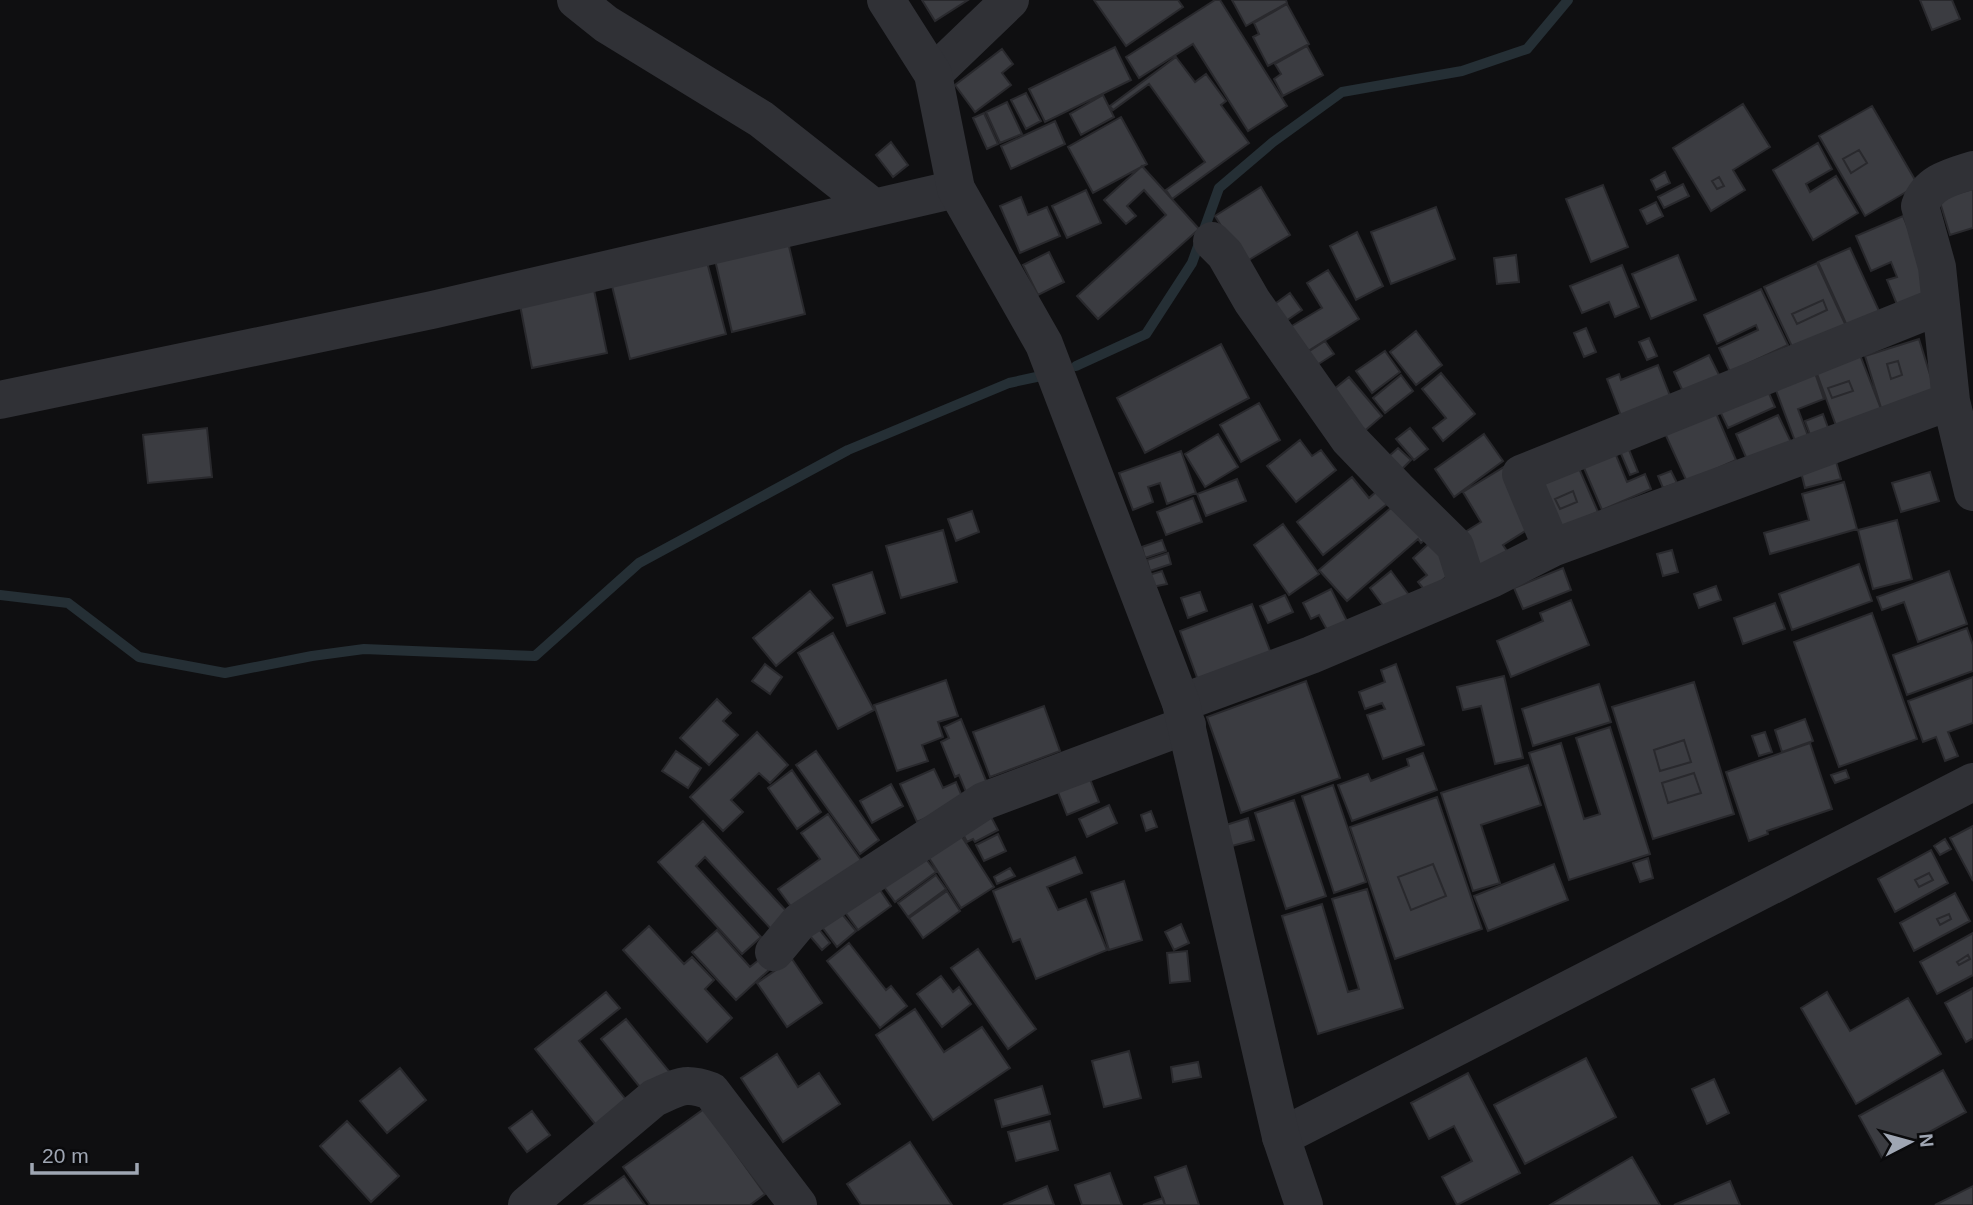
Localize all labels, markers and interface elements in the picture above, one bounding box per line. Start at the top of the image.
north arrow [1875,1107,1945,1177]
scale bar [32,1132,136,1176]
text: N [1915,1132,1938,1148]
text: 20 m [42,1144,89,1167]

